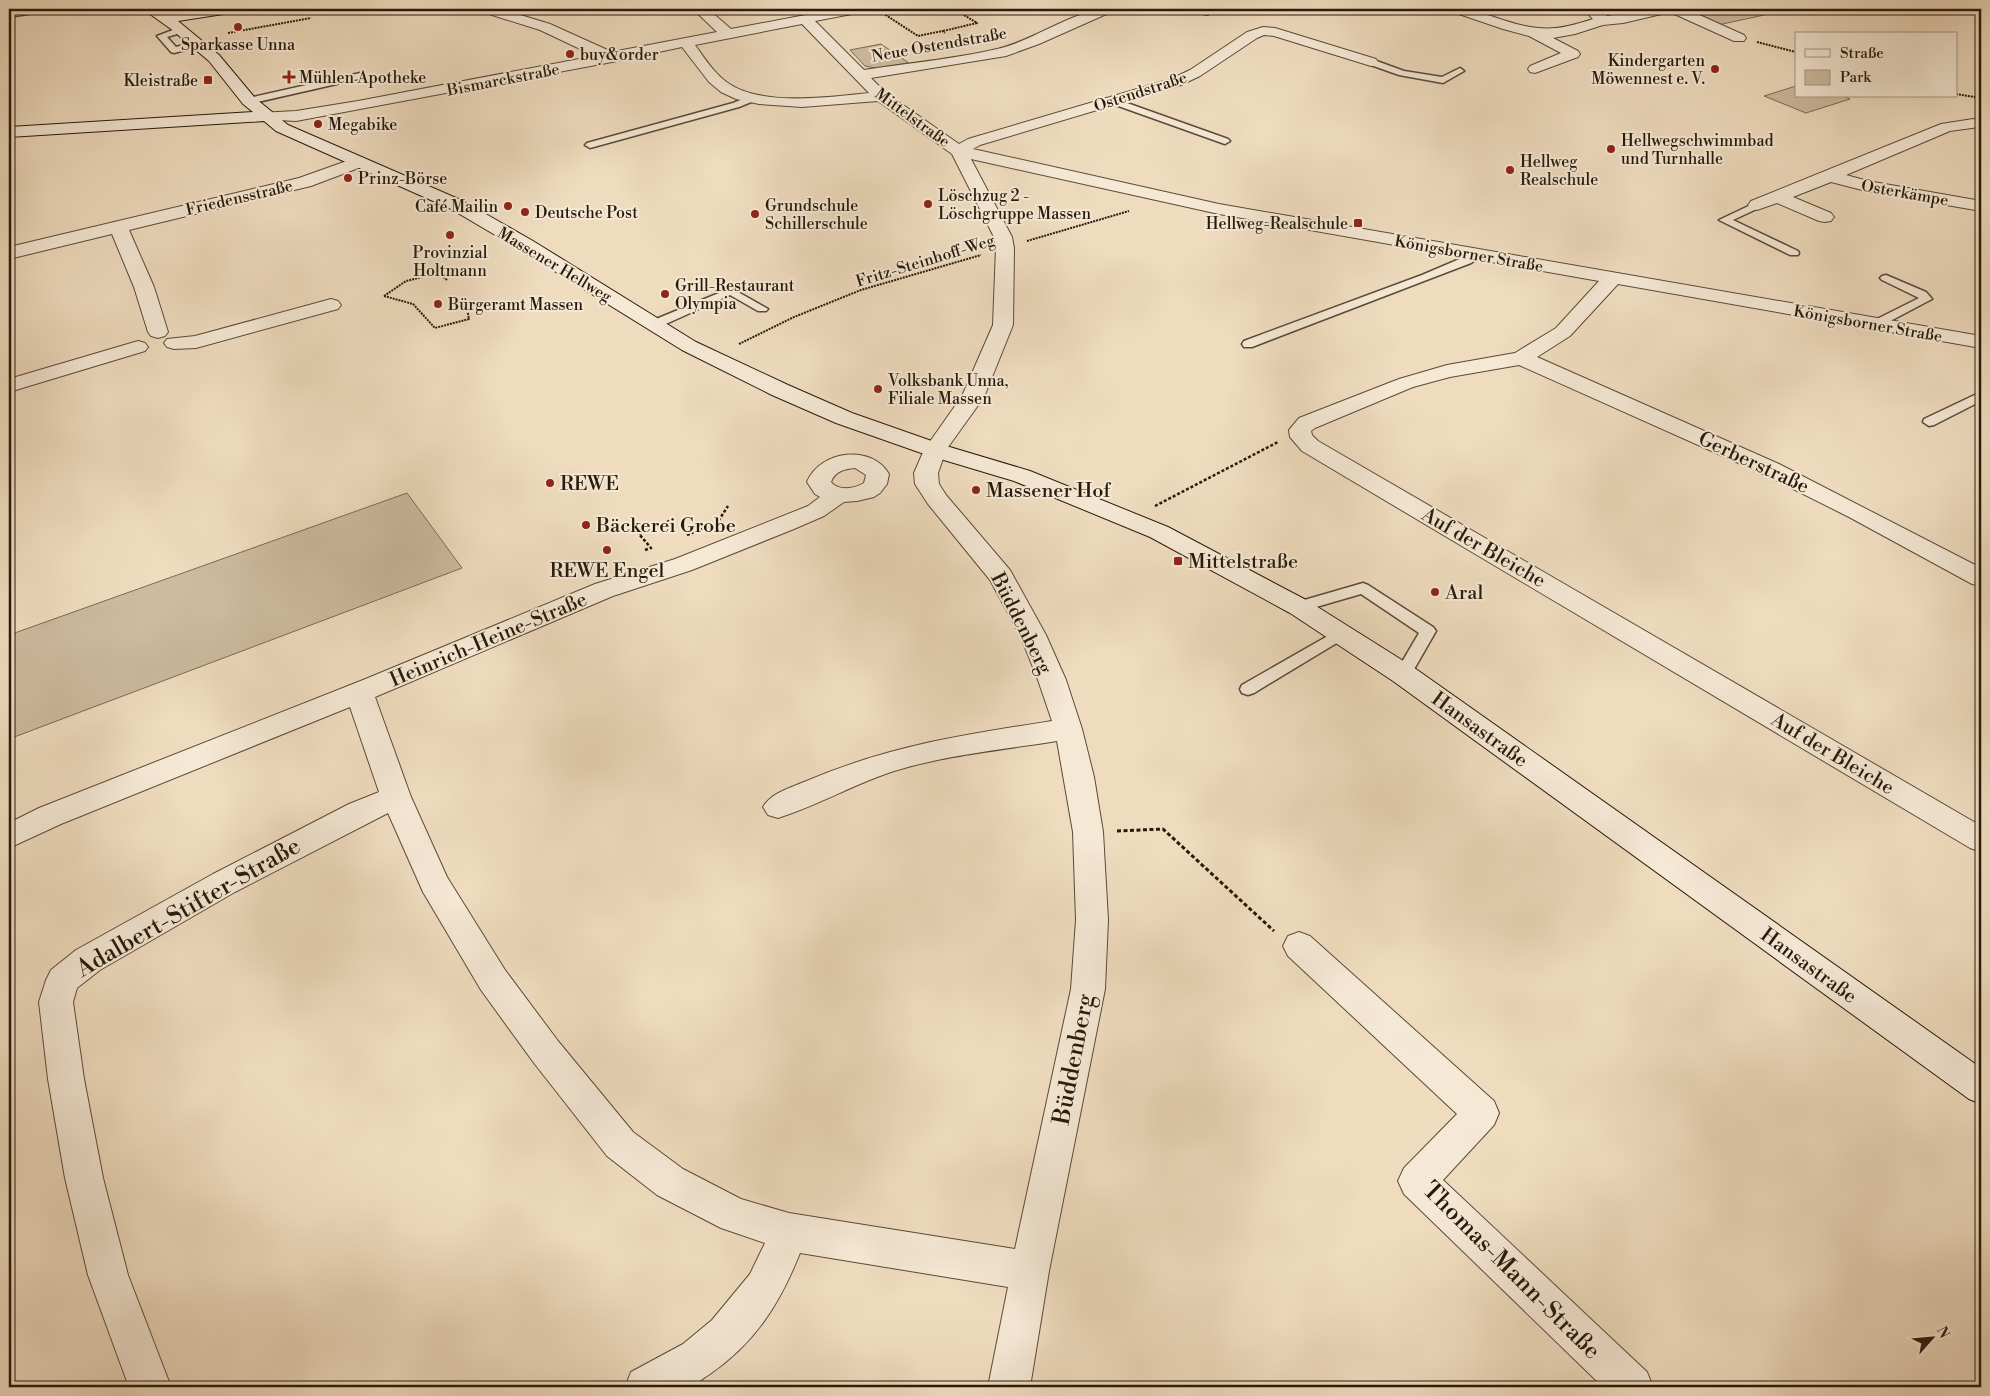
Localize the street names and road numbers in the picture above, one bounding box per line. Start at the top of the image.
street label: Neue Ostendstraße [870,23,1008,67]
street label: Bismarckstraße [444,59,561,101]
street label: Ostendstraße [1091,67,1189,116]
street label: Mittelstraße [871,84,954,152]
street label: Osterkämpe [1860,175,1950,210]
street label: Friedensstraße [184,176,295,220]
street label: Massener Hellweg [494,223,616,307]
street label: Fritz-Steinhoff-Weg [853,230,998,292]
street label: Königsborner Straße [1393,231,1545,277]
street label: Königsborner Straße [1792,301,1944,347]
street label: Gerberstraße [1694,427,1813,500]
street label: Auf der Bleiche [1416,502,1550,594]
street label: Büddenberg [984,568,1057,679]
street label: Heinrich-Heine-Straße [386,588,591,693]
street label: Hansastraße [1426,687,1532,774]
street label: Auf der Bleiche [1765,707,1898,801]
street label: Adalbert-Stifter-Straße [70,831,306,985]
street label: Hansastraße [1755,923,1861,1010]
street label: Büddenberg [1046,991,1101,1128]
street label: Thomas-Mann-Straße [1416,1175,1607,1366]

